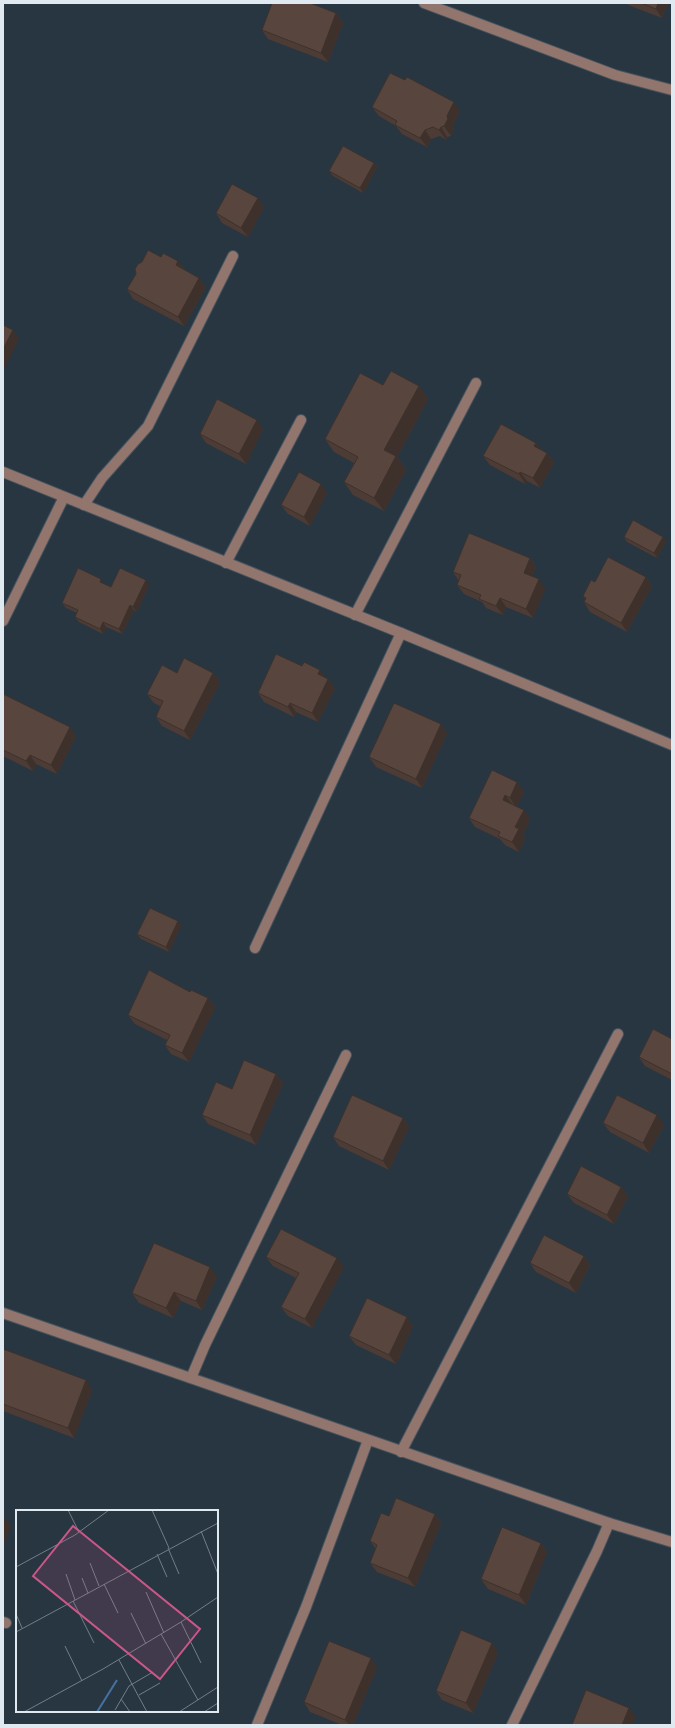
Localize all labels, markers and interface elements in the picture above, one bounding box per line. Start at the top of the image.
inset map [16,1510,218,1712]

